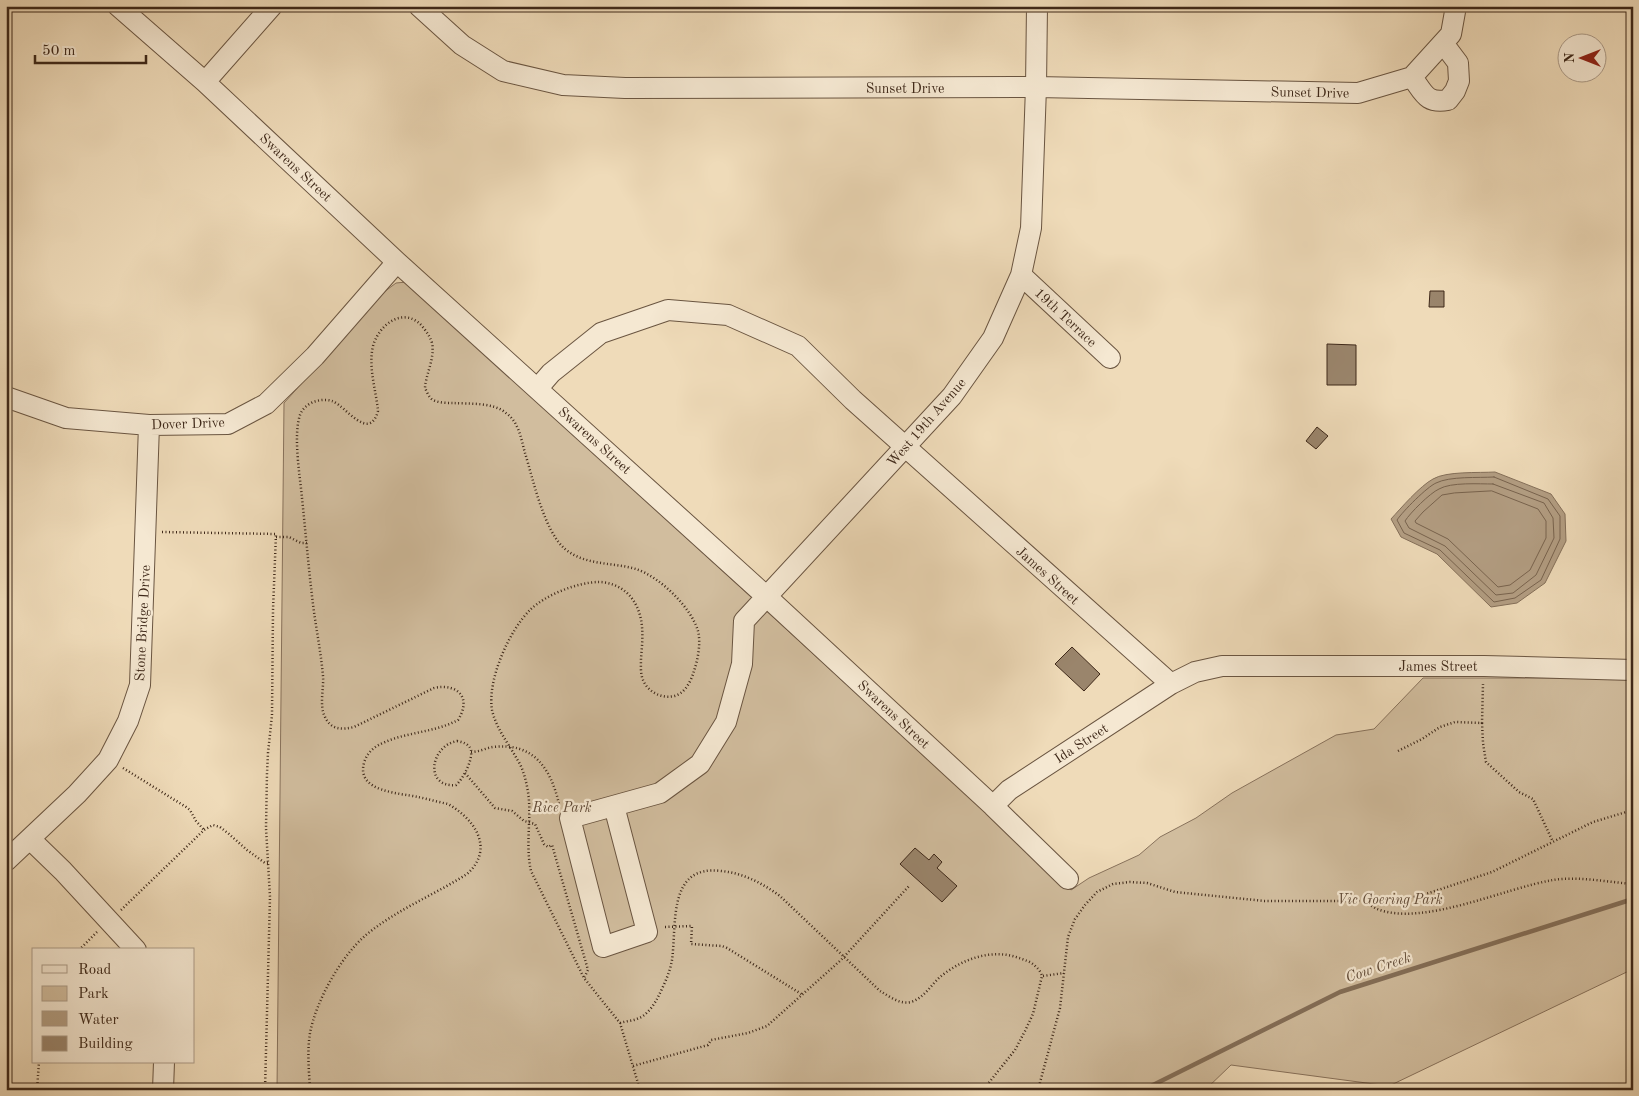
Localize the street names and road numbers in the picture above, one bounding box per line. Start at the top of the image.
street label: Sunset Drive [866,82,944,96]
street label: Sunset Drive [1271,85,1349,101]
street label: Swarens Street [257,131,334,205]
street label: 19th Terrace [1032,286,1099,350]
street label: West 19th Avenue [885,376,969,470]
street label: Swarens Street [555,404,634,477]
street label: Dover Drive [151,416,225,432]
street label: James Street [1013,544,1081,607]
street label: Stone Bridge Drive [133,565,153,682]
street label: James Street [1398,660,1478,674]
street label: Swarens Street [855,678,932,752]
street label: Ida Street [1052,721,1111,766]

